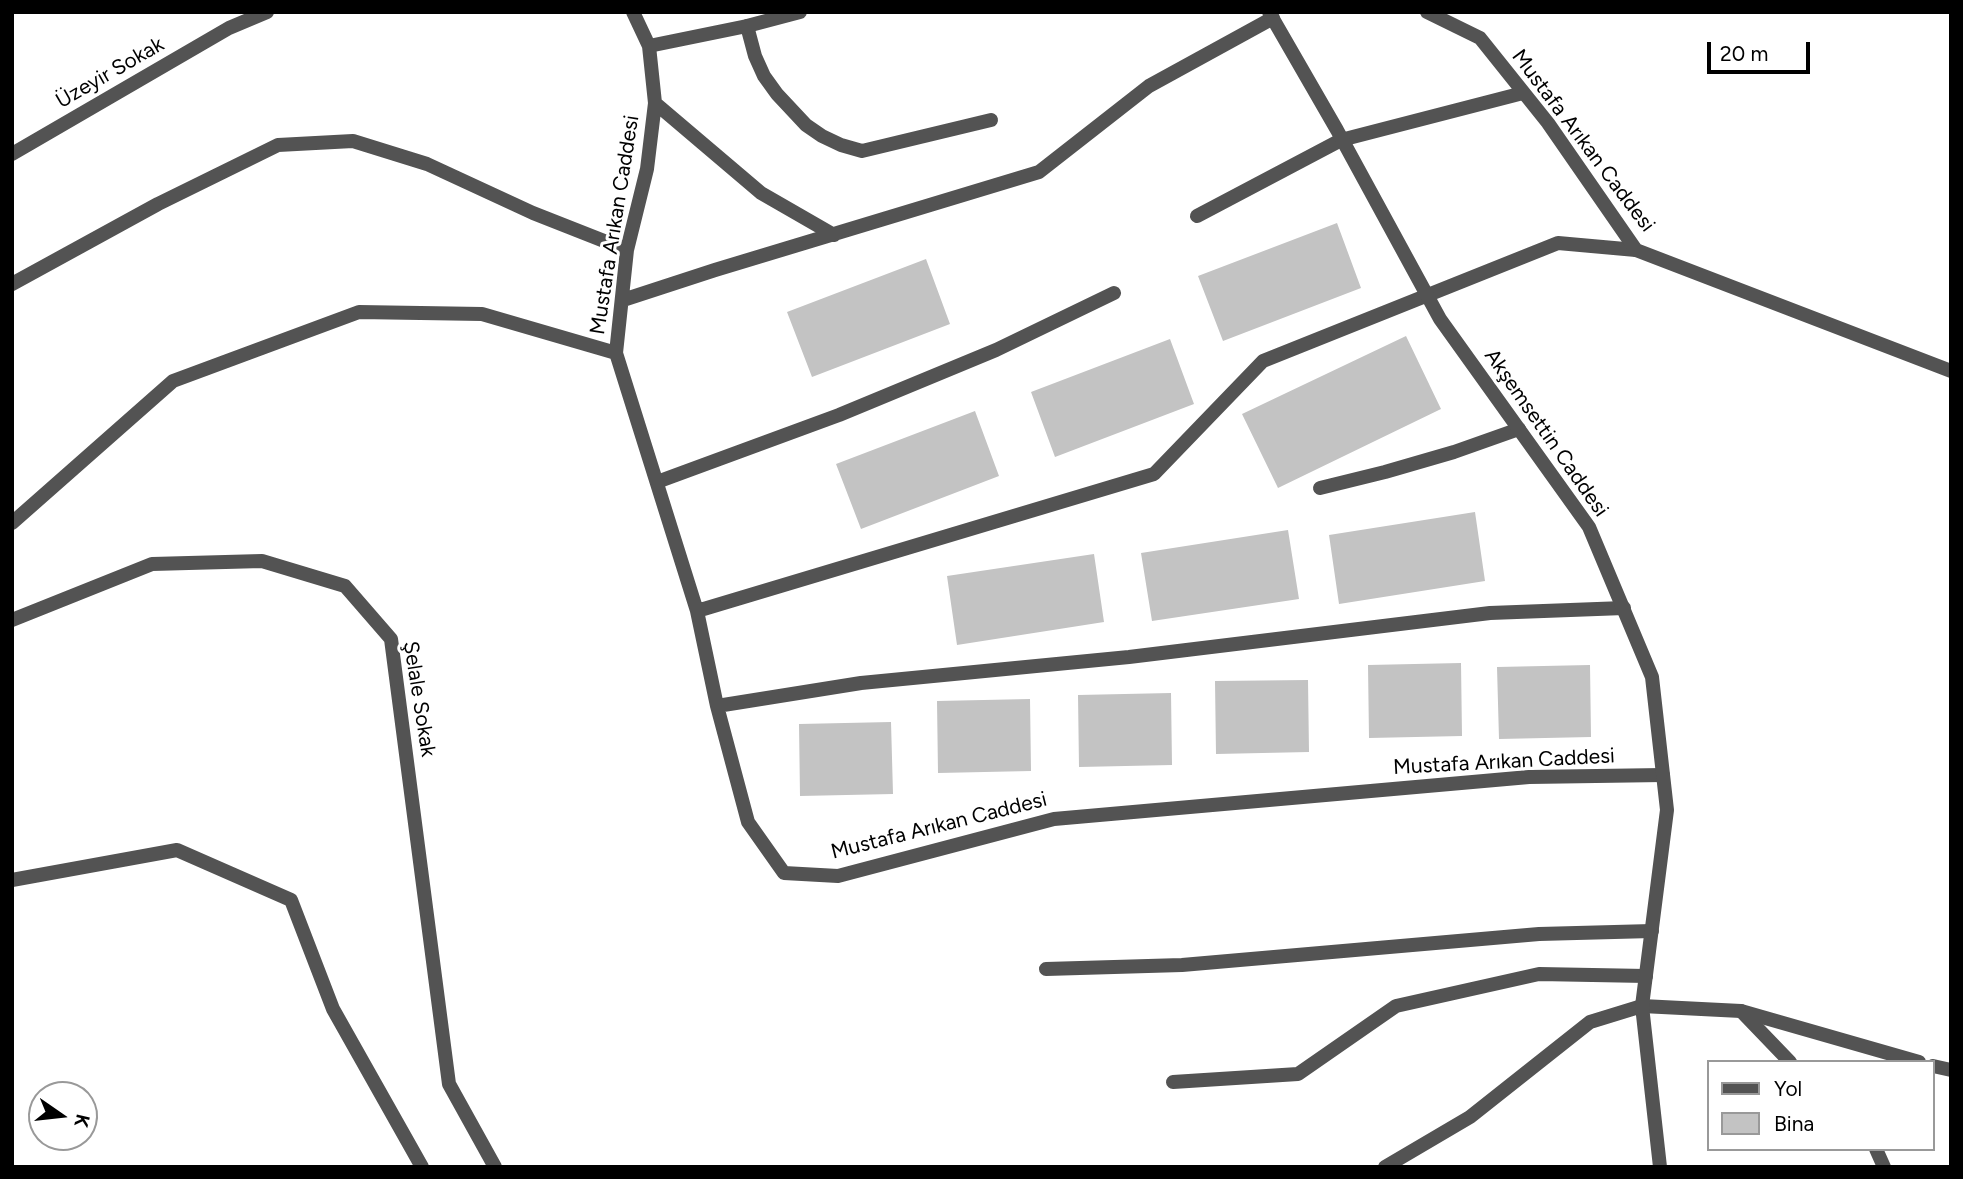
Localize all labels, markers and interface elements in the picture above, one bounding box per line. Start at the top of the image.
scale bar [1711,28,1814,72]
street label: Üzeyir Sokak [52,32,168,114]
text: 20 m [1720,41,1768,66]
street label: Mustafa Arıkan Caddesi [1506,45,1660,237]
street label: Mustafa Arıkan Caddesi [585,114,645,336]
street label: Akşemsettin Caddesi [1479,344,1613,522]
street label: Şelale Sokak [397,639,441,759]
street label: Mustafa Arıkan Caddesi [1393,744,1615,780]
street label: Mustafa Arıkan Caddesi [828,787,1050,865]
legend [1708,1060,1935,1151]
text: Yol [1774,1076,1802,1101]
north arrow [28,1081,98,1151]
text: Bina [1774,1111,1814,1136]
text: K [69,1112,95,1130]

